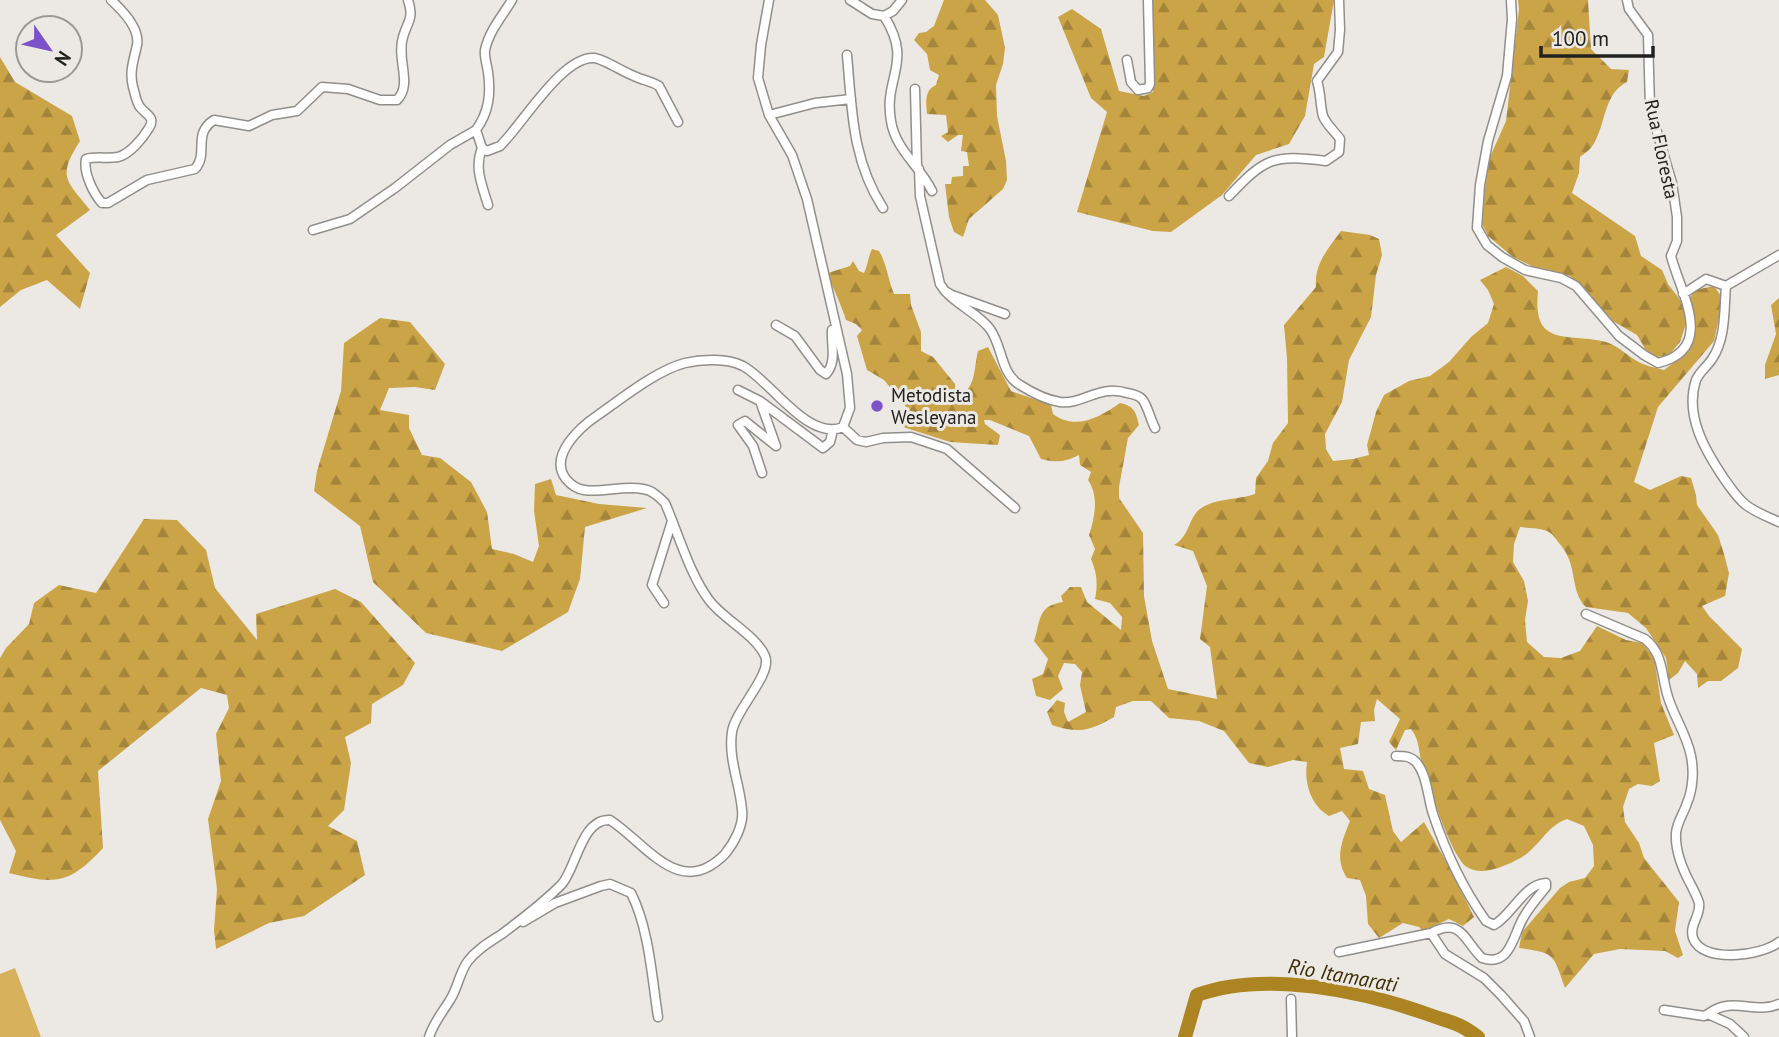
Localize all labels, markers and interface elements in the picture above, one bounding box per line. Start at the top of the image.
north arrow [14,14,84,84]
scale bar [1541,14,1653,58]
text: 100 m [1552,25,1609,52]
text: N [50,47,77,70]
street label: Rua Floresta [1640,97,1684,201]
place label: Metodista Wesleyana [891,383,976,429]
marker: Metodista Wesleyana [869,398,885,414]
water label: Rio Itamarati [1286,952,1401,998]

